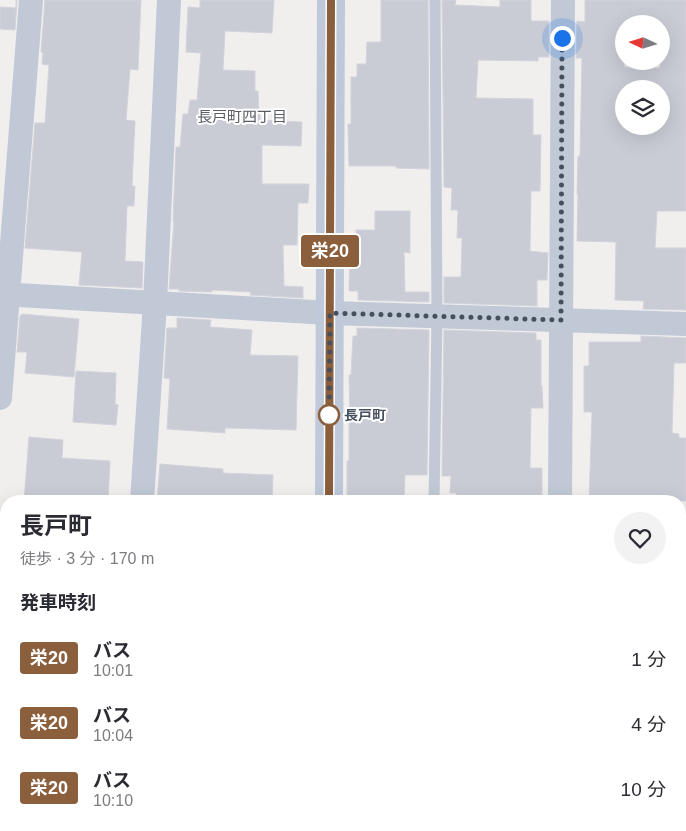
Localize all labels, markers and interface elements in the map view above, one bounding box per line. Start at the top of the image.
north arrow [615,15,670,70]
map controls [615,15,670,135]
your location [550,26,575,51]
button: layers [615,80,670,135]
district label: 長戸町四丁目 [197,108,287,125]
line badge: 栄20 [301,235,359,267]
text: 栄20 [311,241,349,261]
marker: 長戸町 [318,404,340,426]
place label: 長戸町 [344,407,386,423]
text: 長戸町 [20,512,92,539]
button: heart [614,512,666,564]
text: 徒歩 · 3 分 · 170 m [20,550,154,567]
text: 発車時刻 [20,592,96,613]
text: バス [93,640,131,661]
text: 栄20 [30,648,68,668]
text: 1 分 [631,649,666,670]
text: 10:01 [93,662,133,679]
text: バス [93,705,131,726]
text: 栄20 [30,713,68,733]
text: 4 分 [631,714,666,735]
text: 10:04 [93,727,133,744]
text: バス [93,770,131,791]
text: 栄20 [30,778,68,798]
text: 10 分 [621,779,666,800]
text: 10:10 [93,792,133,809]

